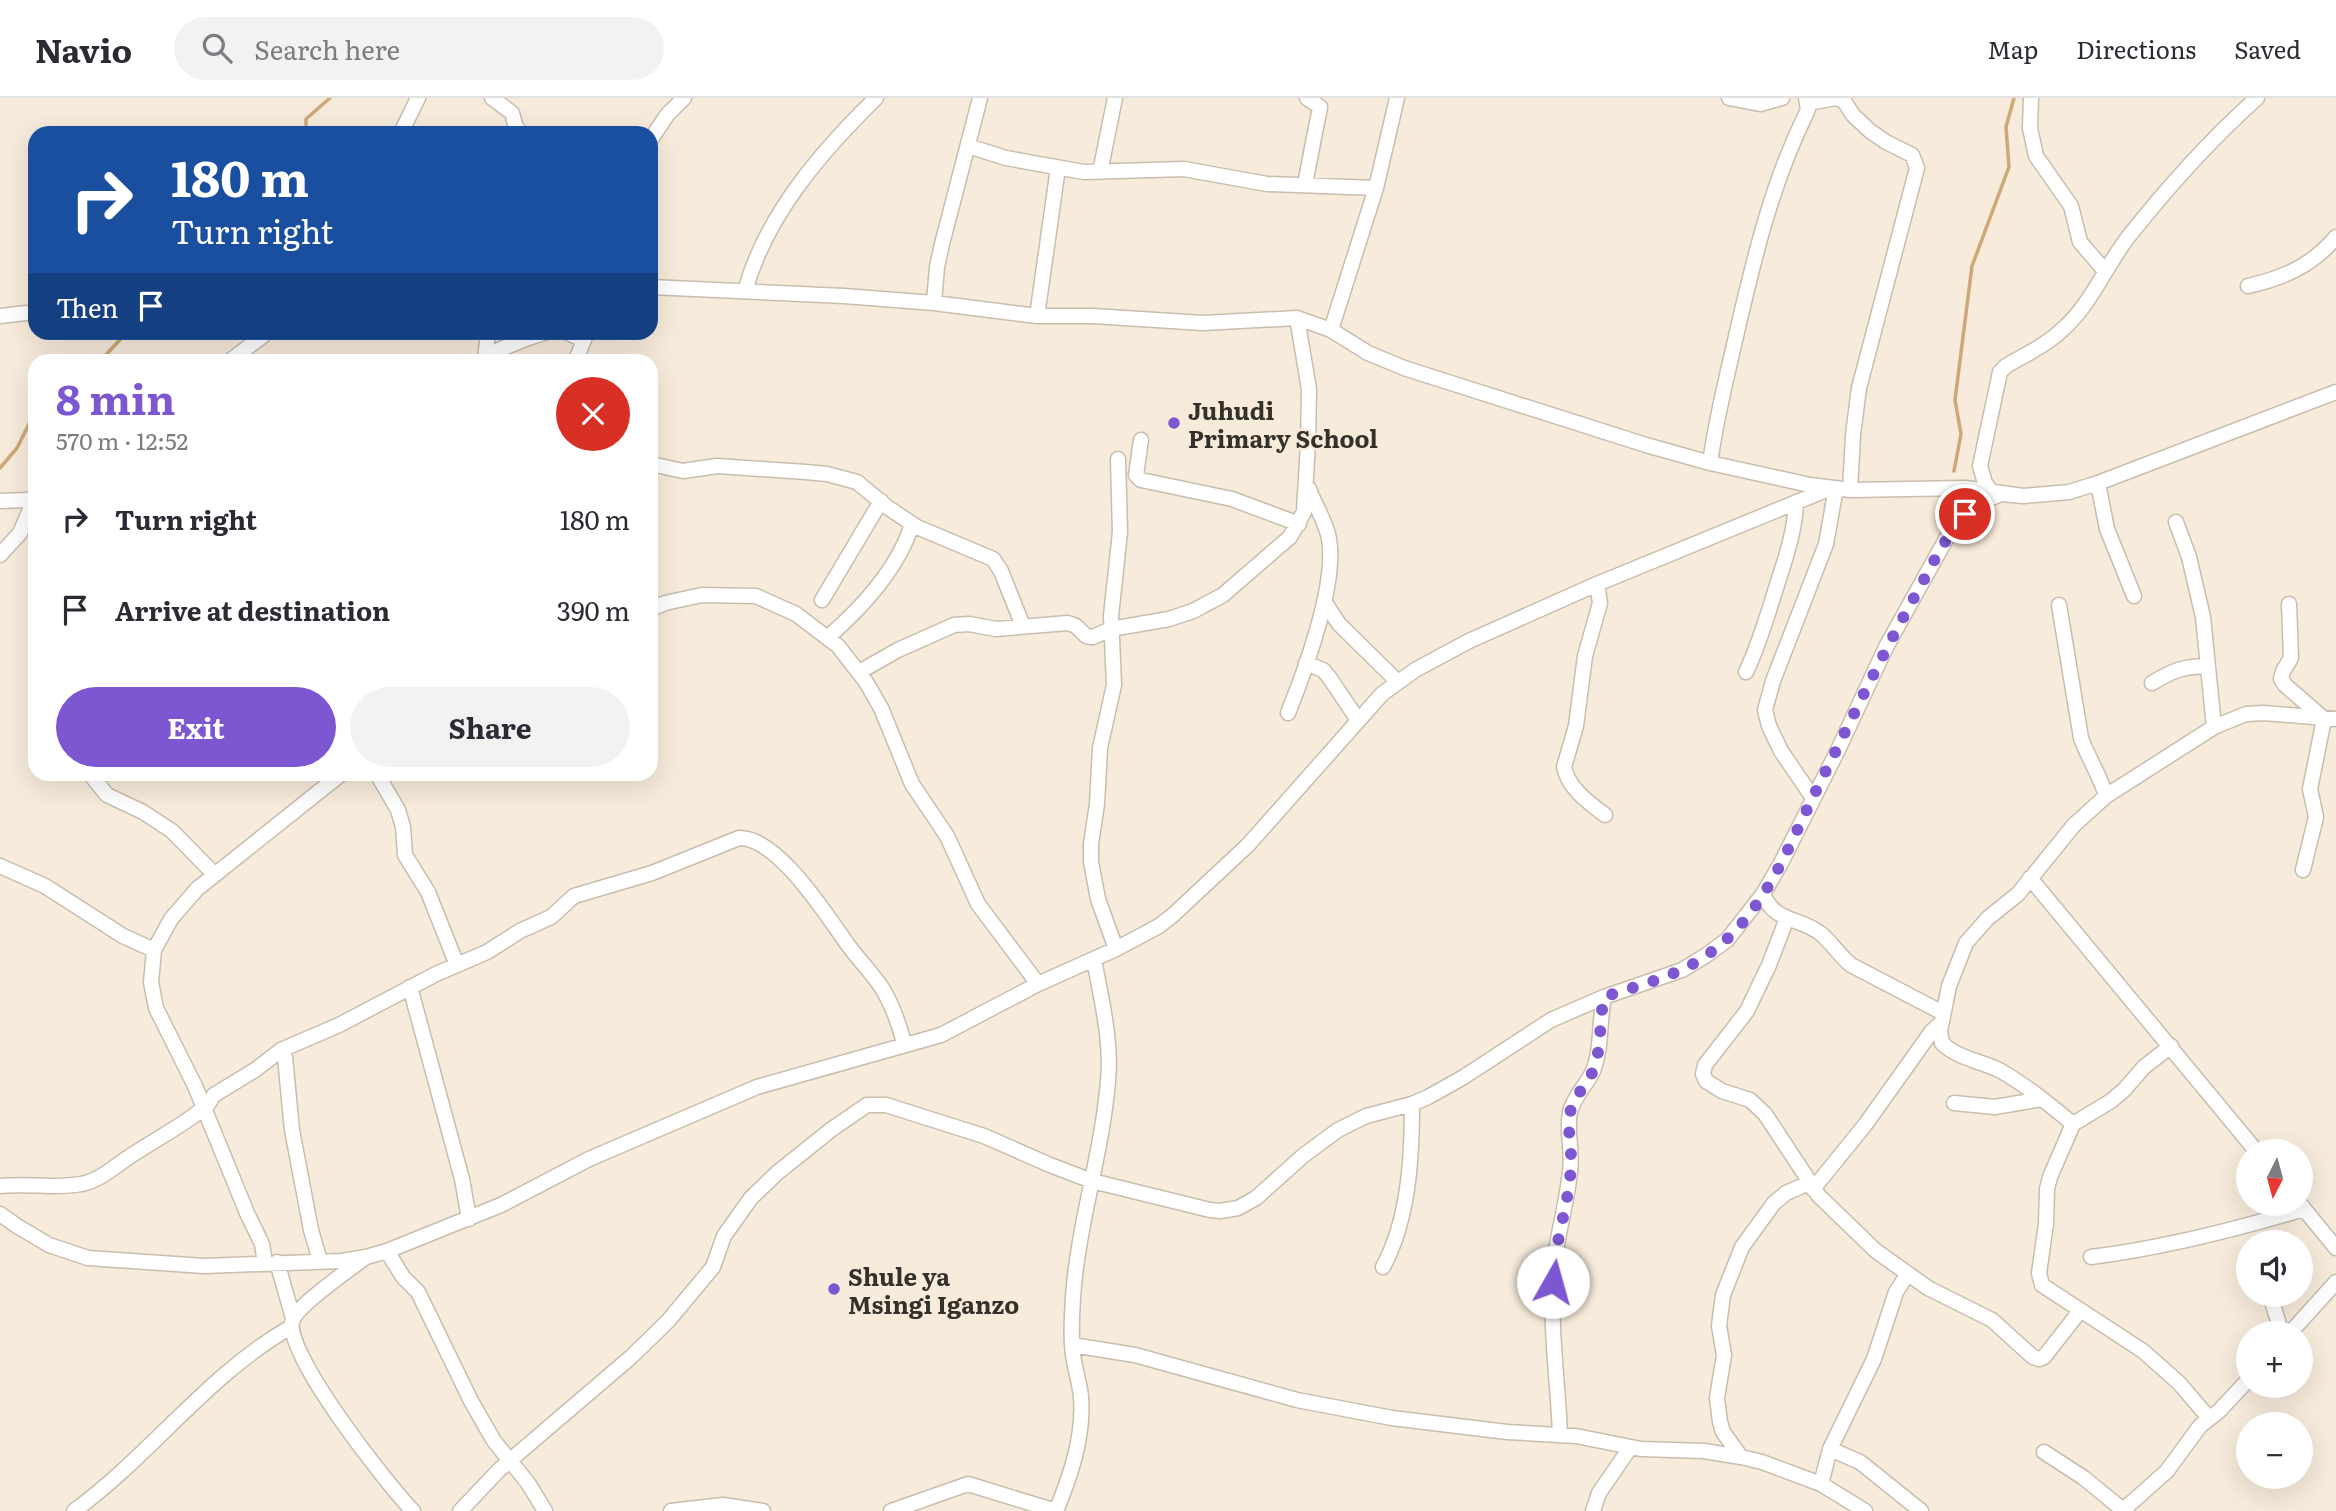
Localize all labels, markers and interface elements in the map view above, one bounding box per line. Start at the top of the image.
search box [174,17,664,80]
text: Navio [35,24,132,73]
icon: search [198,29,236,67]
text: Search here [254,29,400,68]
text: Map [1987,31,2038,66]
text: Directions [2076,31,2196,66]
text: Saved [2234,31,2301,66]
text: 180 m [171,139,309,212]
icon: right [56,154,147,245]
text: Turn right [171,206,333,254]
text: Then [56,287,118,326]
icon: arrive [132,287,170,325]
text: 8 min [56,366,176,428]
button: close [556,377,630,451]
place label: Juhudi Primary School [1188,392,1378,455]
marker: Juhudi Primary School [1166,415,1182,431]
text: 570 m · 12:52 [56,423,188,457]
pin [1935,484,1995,544]
icon: arrive [1946,495,1984,533]
text: Turn right [115,499,257,538]
text: 180 m [560,499,630,538]
icon: right [56,500,94,538]
text: Arrive at destination [115,590,390,629]
text: 390 m [557,590,630,629]
icon: arrive [56,591,94,629]
button: Exit [56,687,336,767]
button: Share [350,687,630,767]
north arrow [2236,1139,2314,1216]
map controls [2236,1139,2313,1489]
button: sound [2236,1230,2313,1307]
position arrow [1516,1245,1590,1319]
place label: Shule ya Msingi Iganzo [848,1258,1019,1321]
marker: Shule ya Msingi Iganzo [826,1281,842,1297]
button: + [2236,1321,2313,1398]
button: − [2236,1412,2313,1489]

